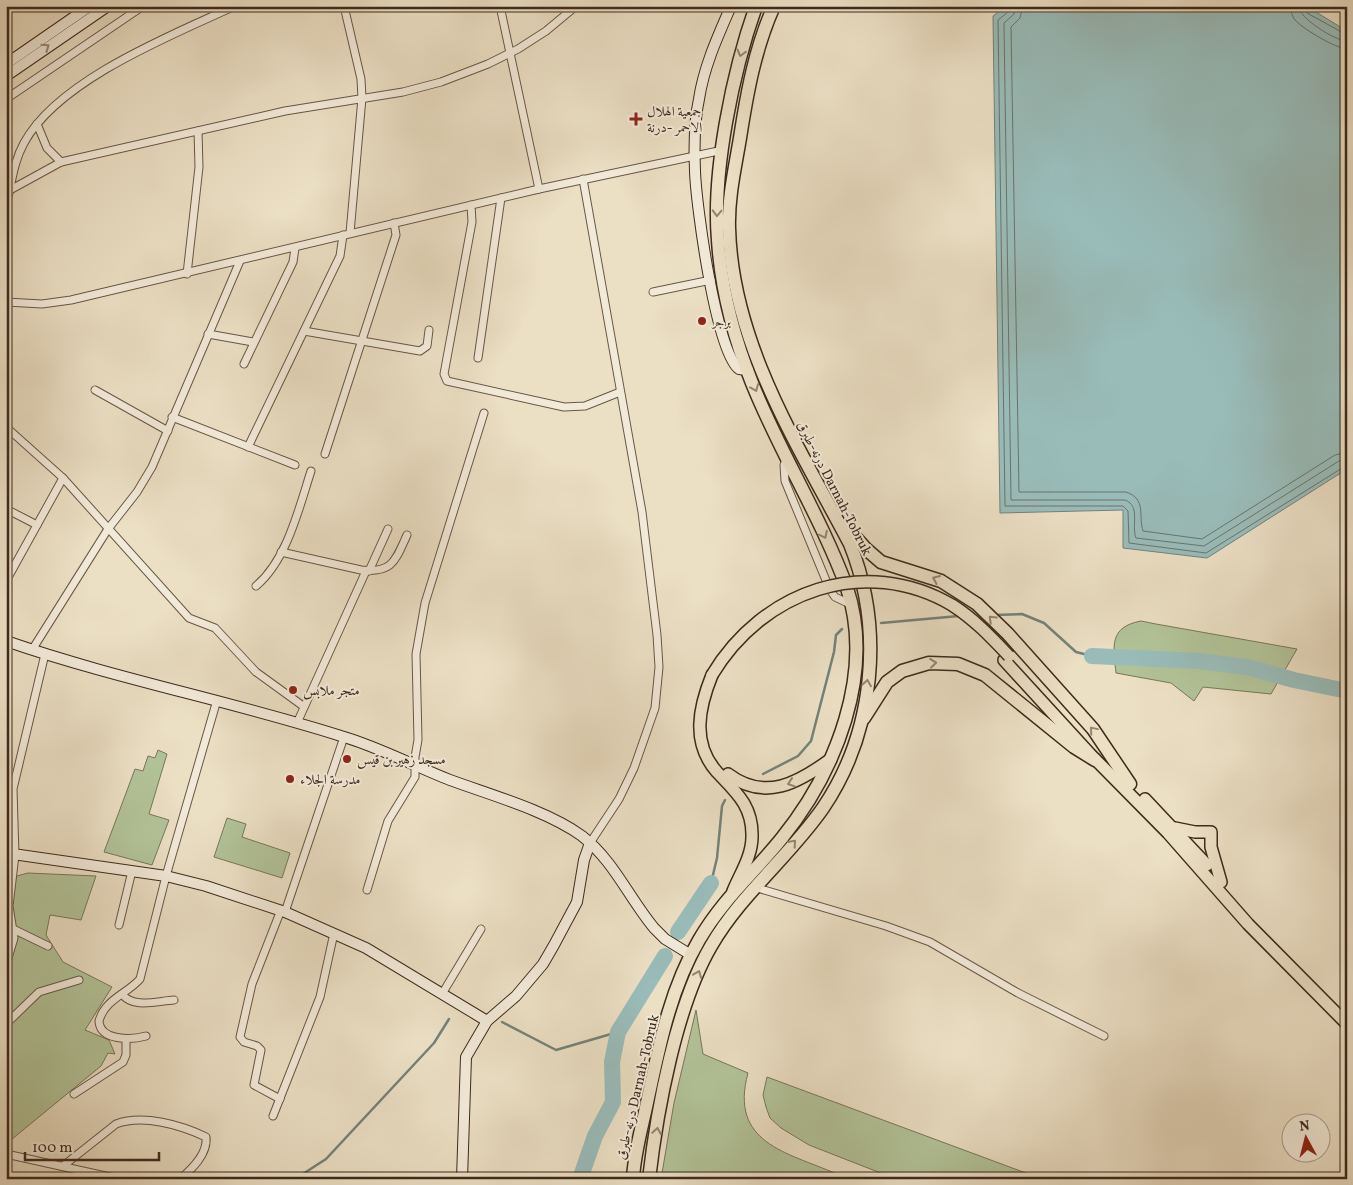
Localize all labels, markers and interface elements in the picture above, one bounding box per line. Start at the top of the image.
one-way arrow [40,44,50,53]
one-way arrow [737,48,747,56]
place label: جمعية الهلال الاحمر -درنة [647,103,702,138]
marker: جمعية الهلال الاحمر -درنة [629,112,643,126]
one-way arrow [712,209,723,217]
place label: برجر [710,313,731,332]
marker: برجر [696,315,708,327]
one-way arrow [748,383,759,392]
street label: درنه-طبرق Darnah-Tobruk [791,418,876,560]
one-way arrow [818,530,828,539]
one-way arrow [932,575,941,586]
one-way arrow [989,616,998,625]
one-way arrow [929,658,937,669]
one-way arrow [862,679,872,687]
place label: متجر ملابس [303,682,360,701]
marker: متجر ملابس [287,684,299,696]
one-way arrow [1090,726,1099,735]
place label: مسجد زهير بن قيس [357,751,446,770]
marker: مسجد زهير بن قيس [341,753,353,765]
place label: مدرسة الجلاء [300,771,361,790]
marker: مدرسة الجلاء [284,773,296,785]
one-way arrow [787,778,796,788]
one-way arrow [788,840,797,849]
one-way arrow [692,970,702,979]
street label: درنه-طبرق Darnah-Tobruk [612,1012,665,1162]
north arrow [1280,1112,1330,1162]
text: N [1298,1117,1311,1137]
one-way arrow [651,1126,661,1135]
scale bar [25,1130,159,1162]
text: 100 m [32,1138,72,1159]

